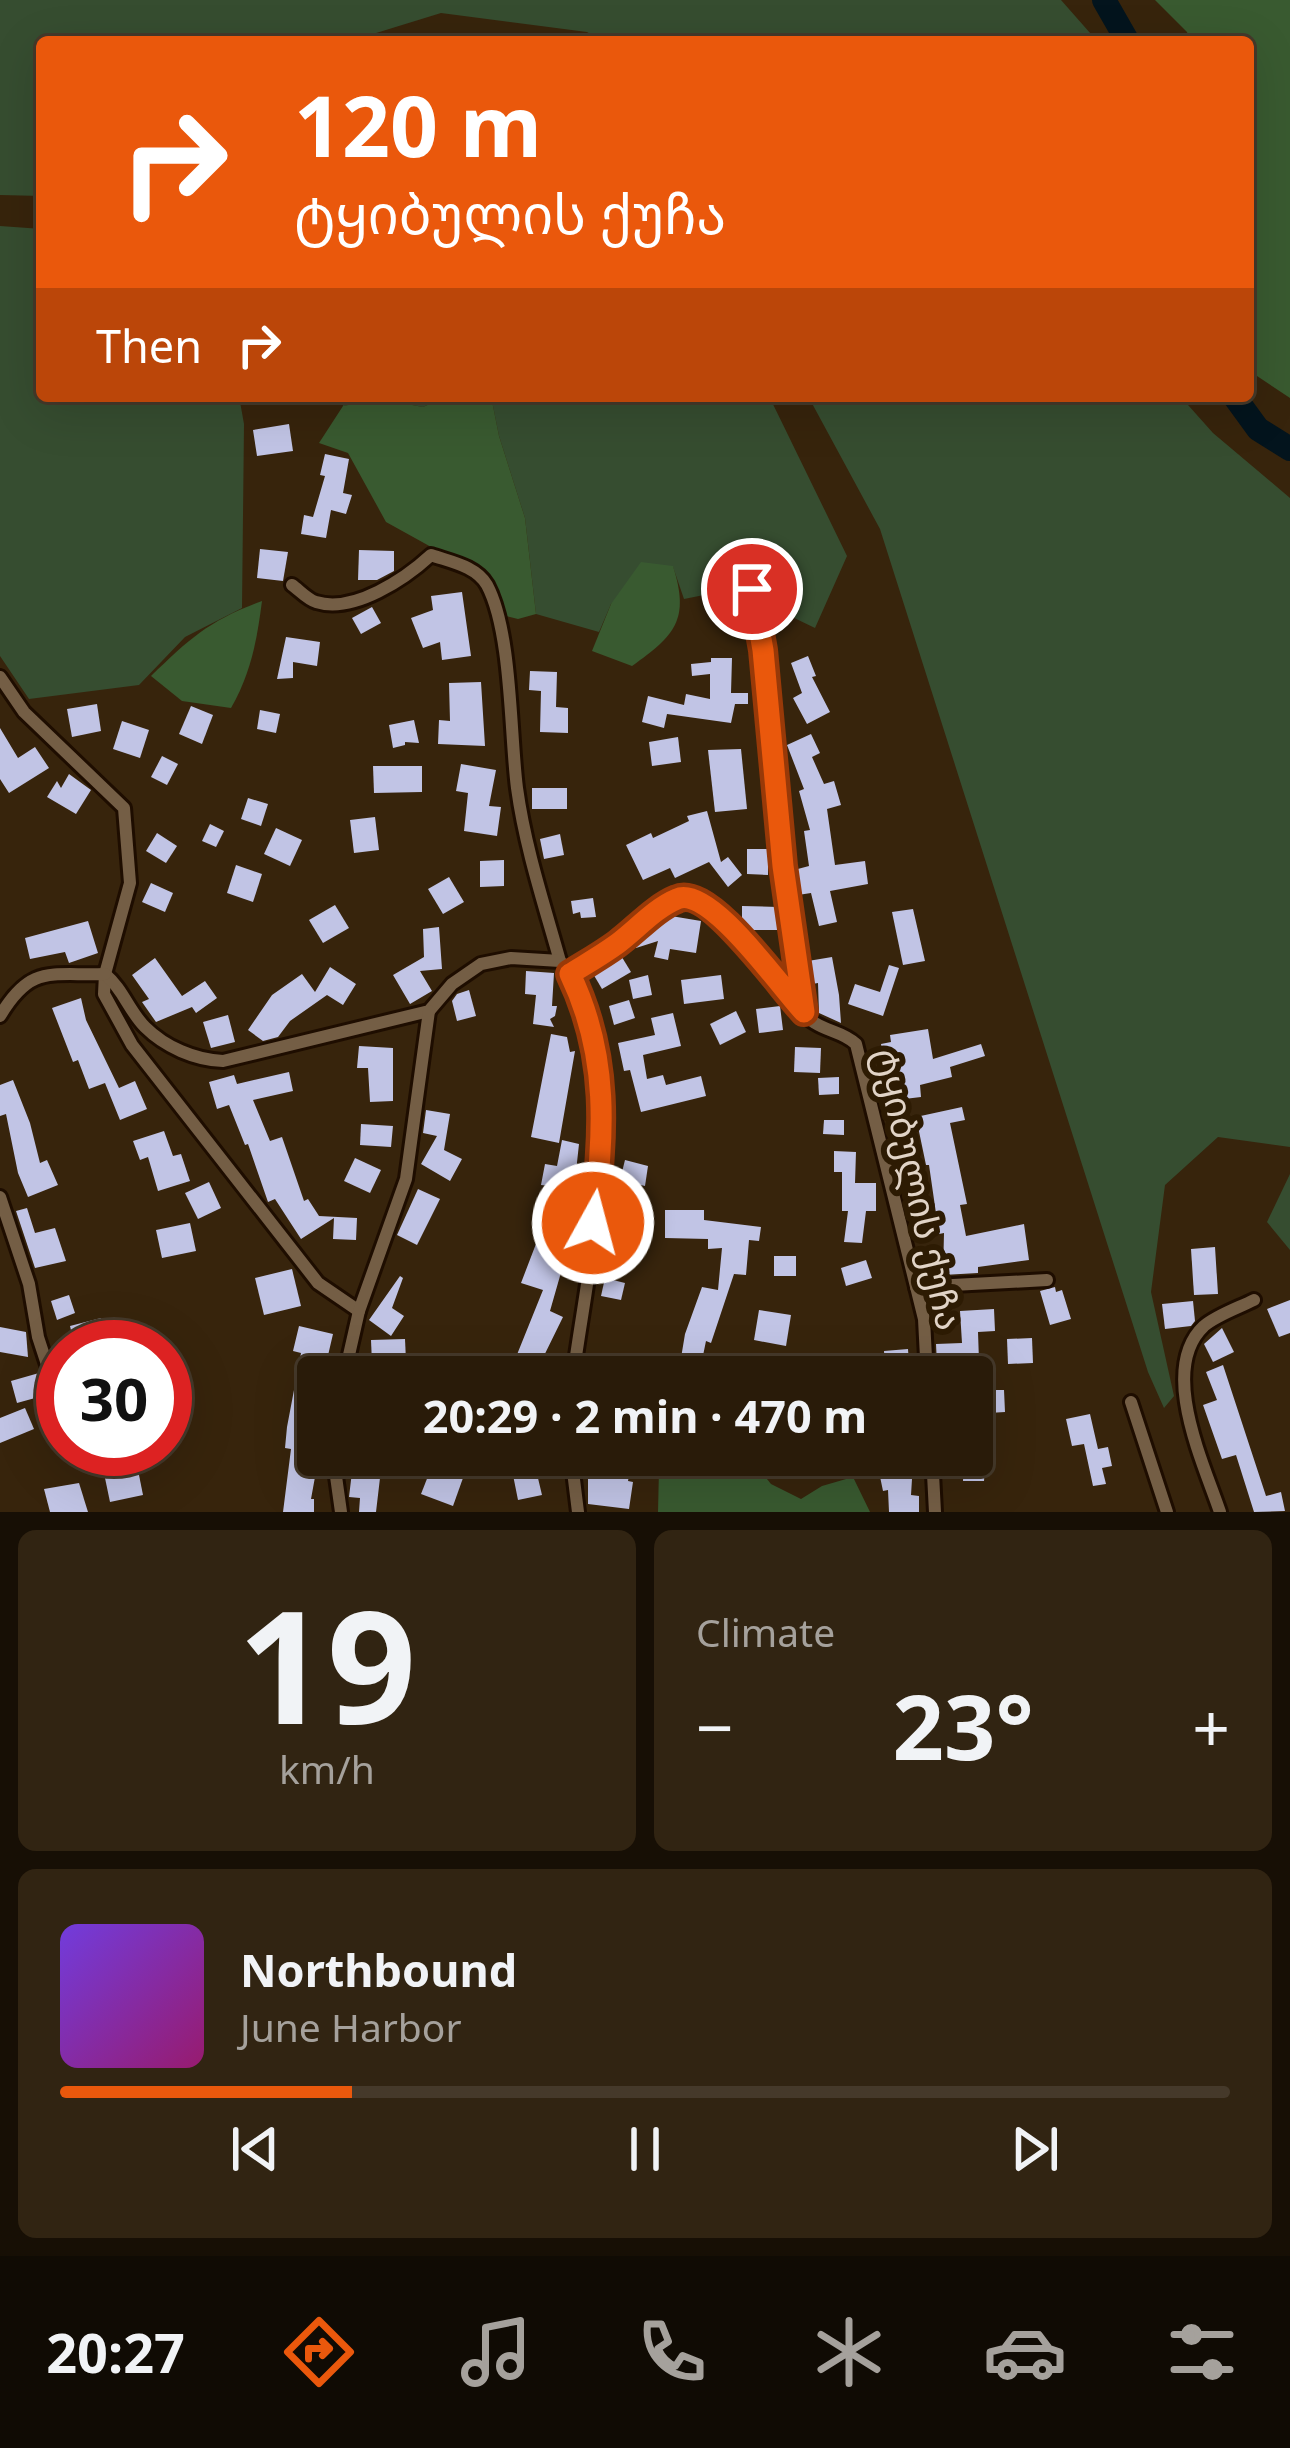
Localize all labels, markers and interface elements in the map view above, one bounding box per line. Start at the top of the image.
text: 120 m [294,67,542,182]
icon: right [96,84,252,240]
text: ტყიბულის ქუჩა [294,176,726,250]
icon: right [226,312,292,378]
text: Then [96,315,202,376]
pin [701,538,803,640]
icon: arrive [719,556,785,622]
street label: ტყიბულის ქუჩა [862,1043,975,1335]
position arrow [530,1160,656,1286]
speed limit sign: 30 [36,1320,192,1476]
text: 20:29 · 2 min · 470 m [423,1385,867,1446]
text: 19 [238,1557,416,1770]
text: Climate [696,1605,835,1658]
text: 23° [892,1664,1034,1786]
text: − [696,1681,734,1771]
text: + [1192,1681,1230,1771]
text: km/h [279,1742,375,1795]
text: Northbound [240,1939,517,2000]
text: June Harbor [240,2000,462,2053]
icon: previous [222,2116,288,2182]
icon: pause [612,2116,678,2182]
icon: next [1002,2116,1068,2182]
icon: directions [277,2310,361,2394]
icon: music [454,2310,538,2394]
icon: phone [630,2310,714,2394]
icon: climate [807,2310,891,2394]
icon: car [983,2310,1067,2394]
icon: filters [1160,2310,1244,2394]
text: 20:27 [46,2315,185,2389]

